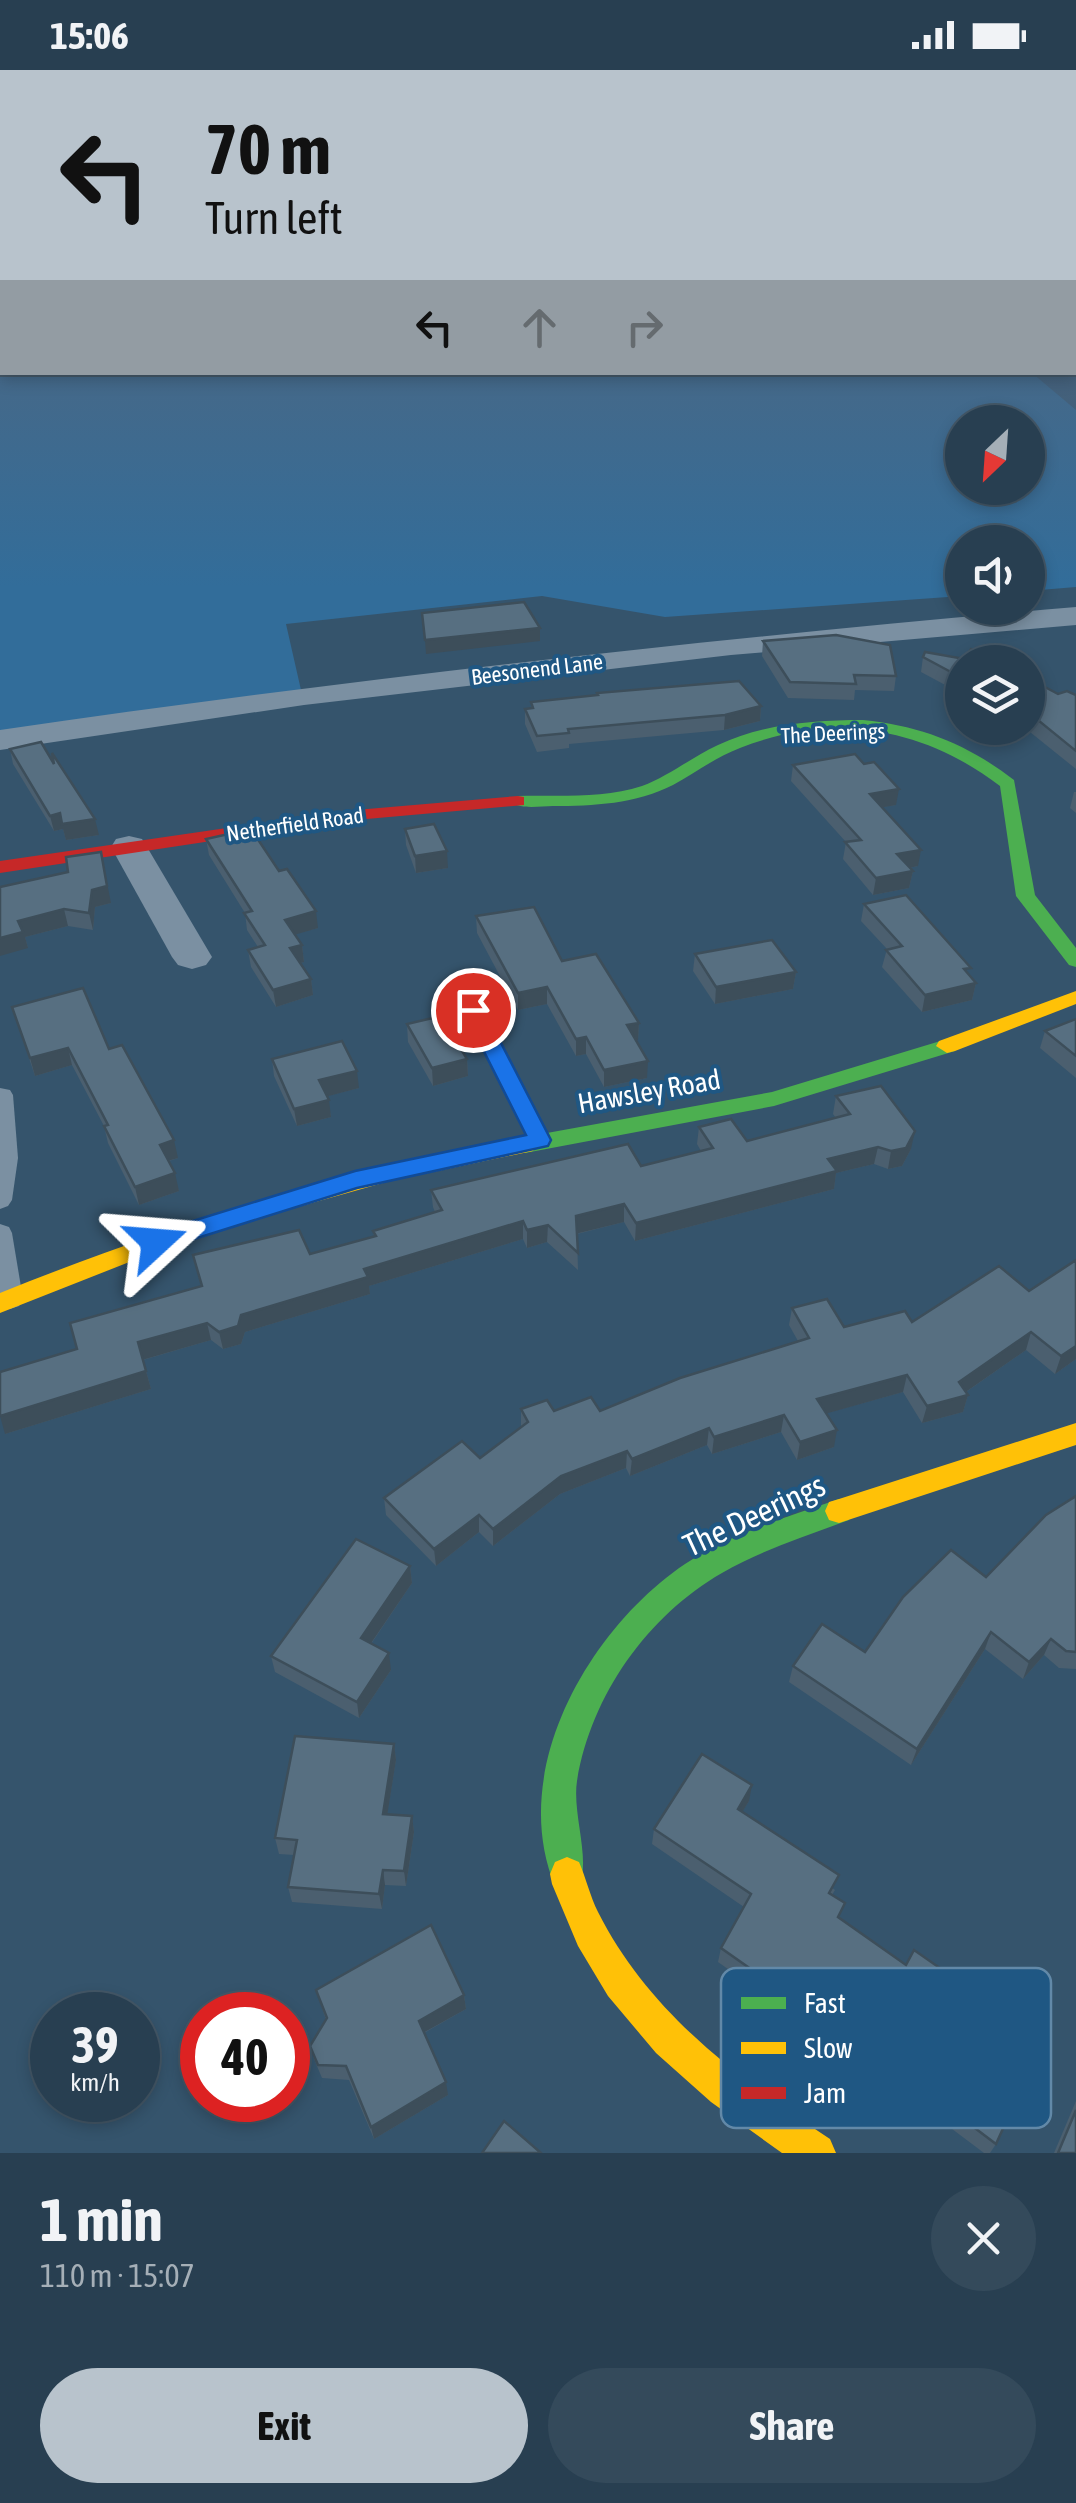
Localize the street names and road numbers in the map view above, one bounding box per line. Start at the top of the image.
street label: Beesonend Lane [470,648,604,690]
street label: The Deerings [780,717,886,749]
street label: Netherfield Road [225,801,365,847]
street label: Hawsley Road [575,1063,723,1119]
street label: The Deerings [677,1466,831,1564]

